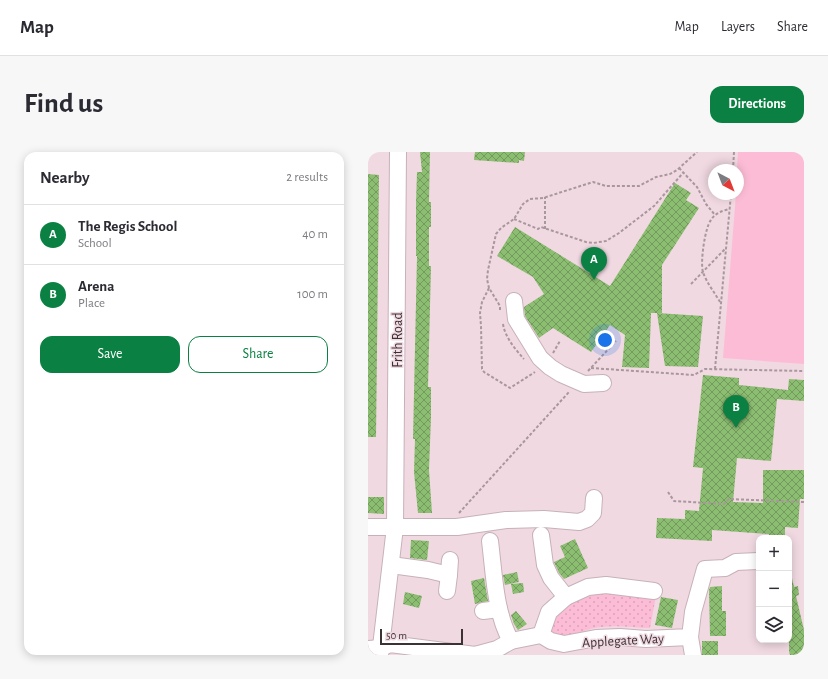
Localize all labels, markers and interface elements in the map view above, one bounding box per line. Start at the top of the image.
text: Map [20,18,54,37]
text: Map [674,20,699,34]
text: Layers [721,20,755,34]
text: Share [777,20,808,34]
button: Directions [710,86,804,123]
text: Find us [24,90,103,118]
north arrow [708,164,744,200]
text: Nearby [40,169,90,186]
text: 2 results [286,171,328,184]
text: The Regis School [78,219,177,234]
text: A [49,228,57,241]
text: 40 m [302,228,328,241]
text: School [78,237,112,250]
pin: A [581,247,607,280]
text: Arena [78,279,114,294]
text: B [49,288,57,301]
text: 100 m [297,288,328,301]
text: Place [78,297,105,310]
street label: Frith Road [391,312,405,368]
your location [595,330,615,350]
button: Save [40,336,180,373]
button: Share [188,336,328,373]
pin: B [723,395,749,428]
map controls [756,535,792,643]
button: + [756,535,792,571]
button: − [756,571,792,607]
button: layers [756,607,792,643]
scale bar [380,627,463,646]
text: 50 m [386,630,407,641]
street label: Applegate Way [582,632,664,650]

